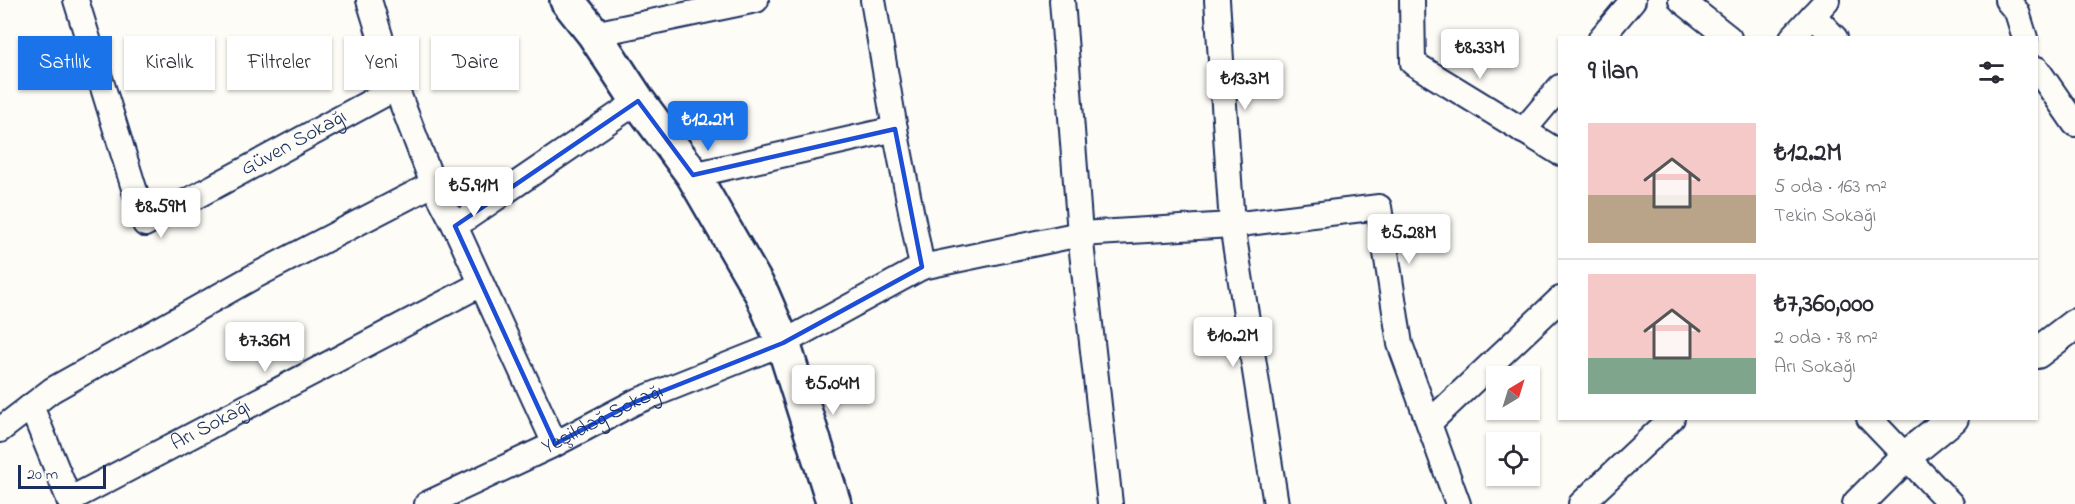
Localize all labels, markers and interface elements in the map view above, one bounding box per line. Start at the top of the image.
pin: ₺8.33M [1431,29,1529,80]
text: ₺8.33M [1455,34,1505,63]
chip: Satılık [18,36,112,90]
chip: Kiralık [124,36,215,90]
chip: Filtreler [227,36,332,90]
chip: Yeni [344,36,419,90]
chip: Daire [431,36,519,90]
text: 9 ilan [1588,53,1638,91]
icon: filters [1975,56,2008,89]
pin: ₺13.3M [1196,60,1294,111]
text: ₺13.3M [1220,65,1270,94]
pin: ₺12.2M [659,101,757,152]
street label: Güven Sokağı [236,102,352,184]
text: ₺12.2M [682,106,734,135]
text: ₺12.2M [1774,135,1842,173]
icon: home [1636,147,1708,219]
pin: ₺5.91M [425,167,523,218]
text: ₺5.91M [449,172,499,201]
text: 5 oda · 163 m² [1774,173,1887,202]
pin: ₺8.59M [112,188,210,239]
text: ₺8.59M [135,193,187,222]
text: Tekin Sokağı [1774,202,1876,231]
pin: ₺5.28M [1360,214,1458,265]
text: ₺5.28M [1381,219,1437,248]
text: ₺7,360,000 [1774,286,1874,324]
icon: home [1636,298,1708,370]
pin: ₺10.2M [1184,317,1282,368]
pin: ₺7.36M [216,322,314,373]
text: ₺10.2M [1207,322,1259,351]
text: 2 oda · 78 m² [1774,324,1878,353]
text: ₺7.36M [239,327,291,356]
text: Arı Sokağı [1774,353,1856,382]
pin: ₺5.04M [784,365,882,416]
north arrow [1486,366,1540,420]
map controls [1486,366,1540,486]
text: ₺5.04M [806,370,860,399]
street label: Yeşildağ Sokağı [537,377,668,463]
street label: Arı Sokağı [166,392,256,459]
button: locate [1486,432,1540,486]
scale bar [18,462,106,490]
text: 20 m [27,463,58,487]

